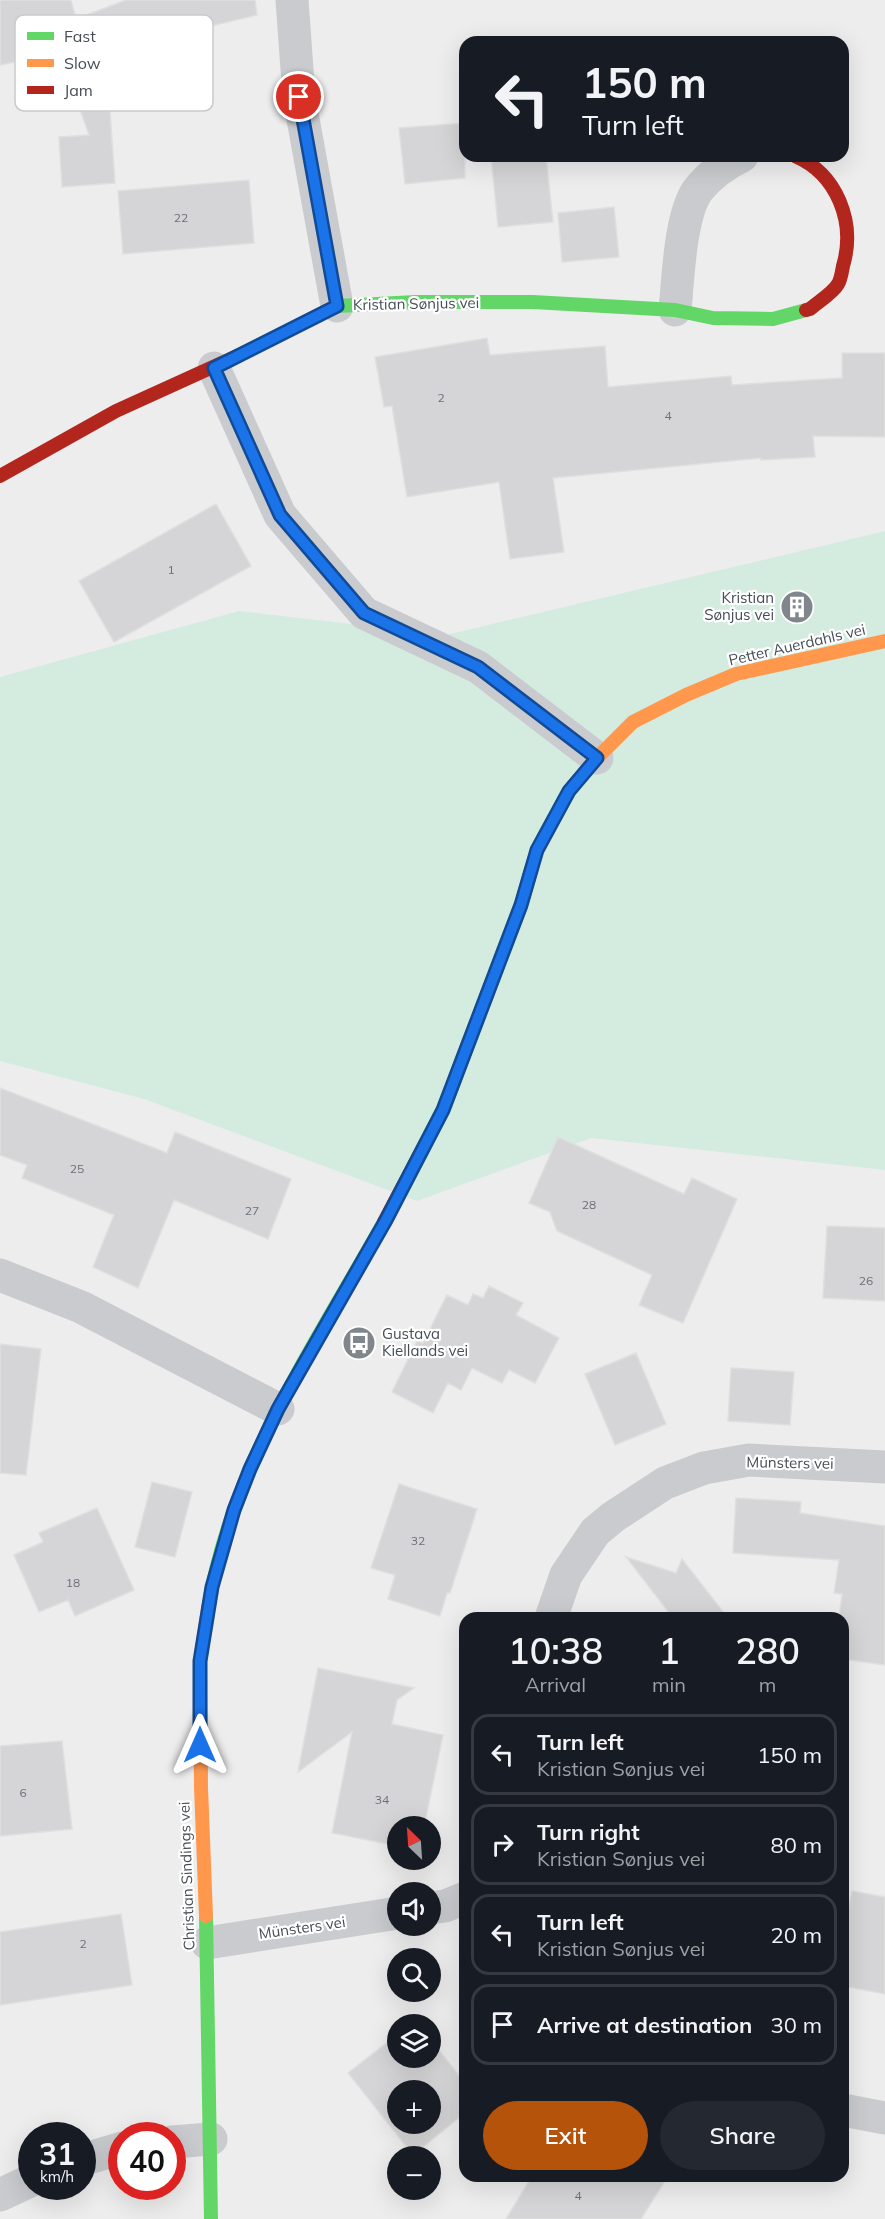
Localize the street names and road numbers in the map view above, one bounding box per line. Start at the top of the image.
street label: Kristian Sønjus vei [353,293,479,314]
street label: Petter Auerdahls vei [727,620,867,669]
street label: Münsters vei [746,1452,834,1473]
street label: Christian Sindings vei [174,1801,199,1951]
street label: Münsters vei [257,1912,346,1943]

